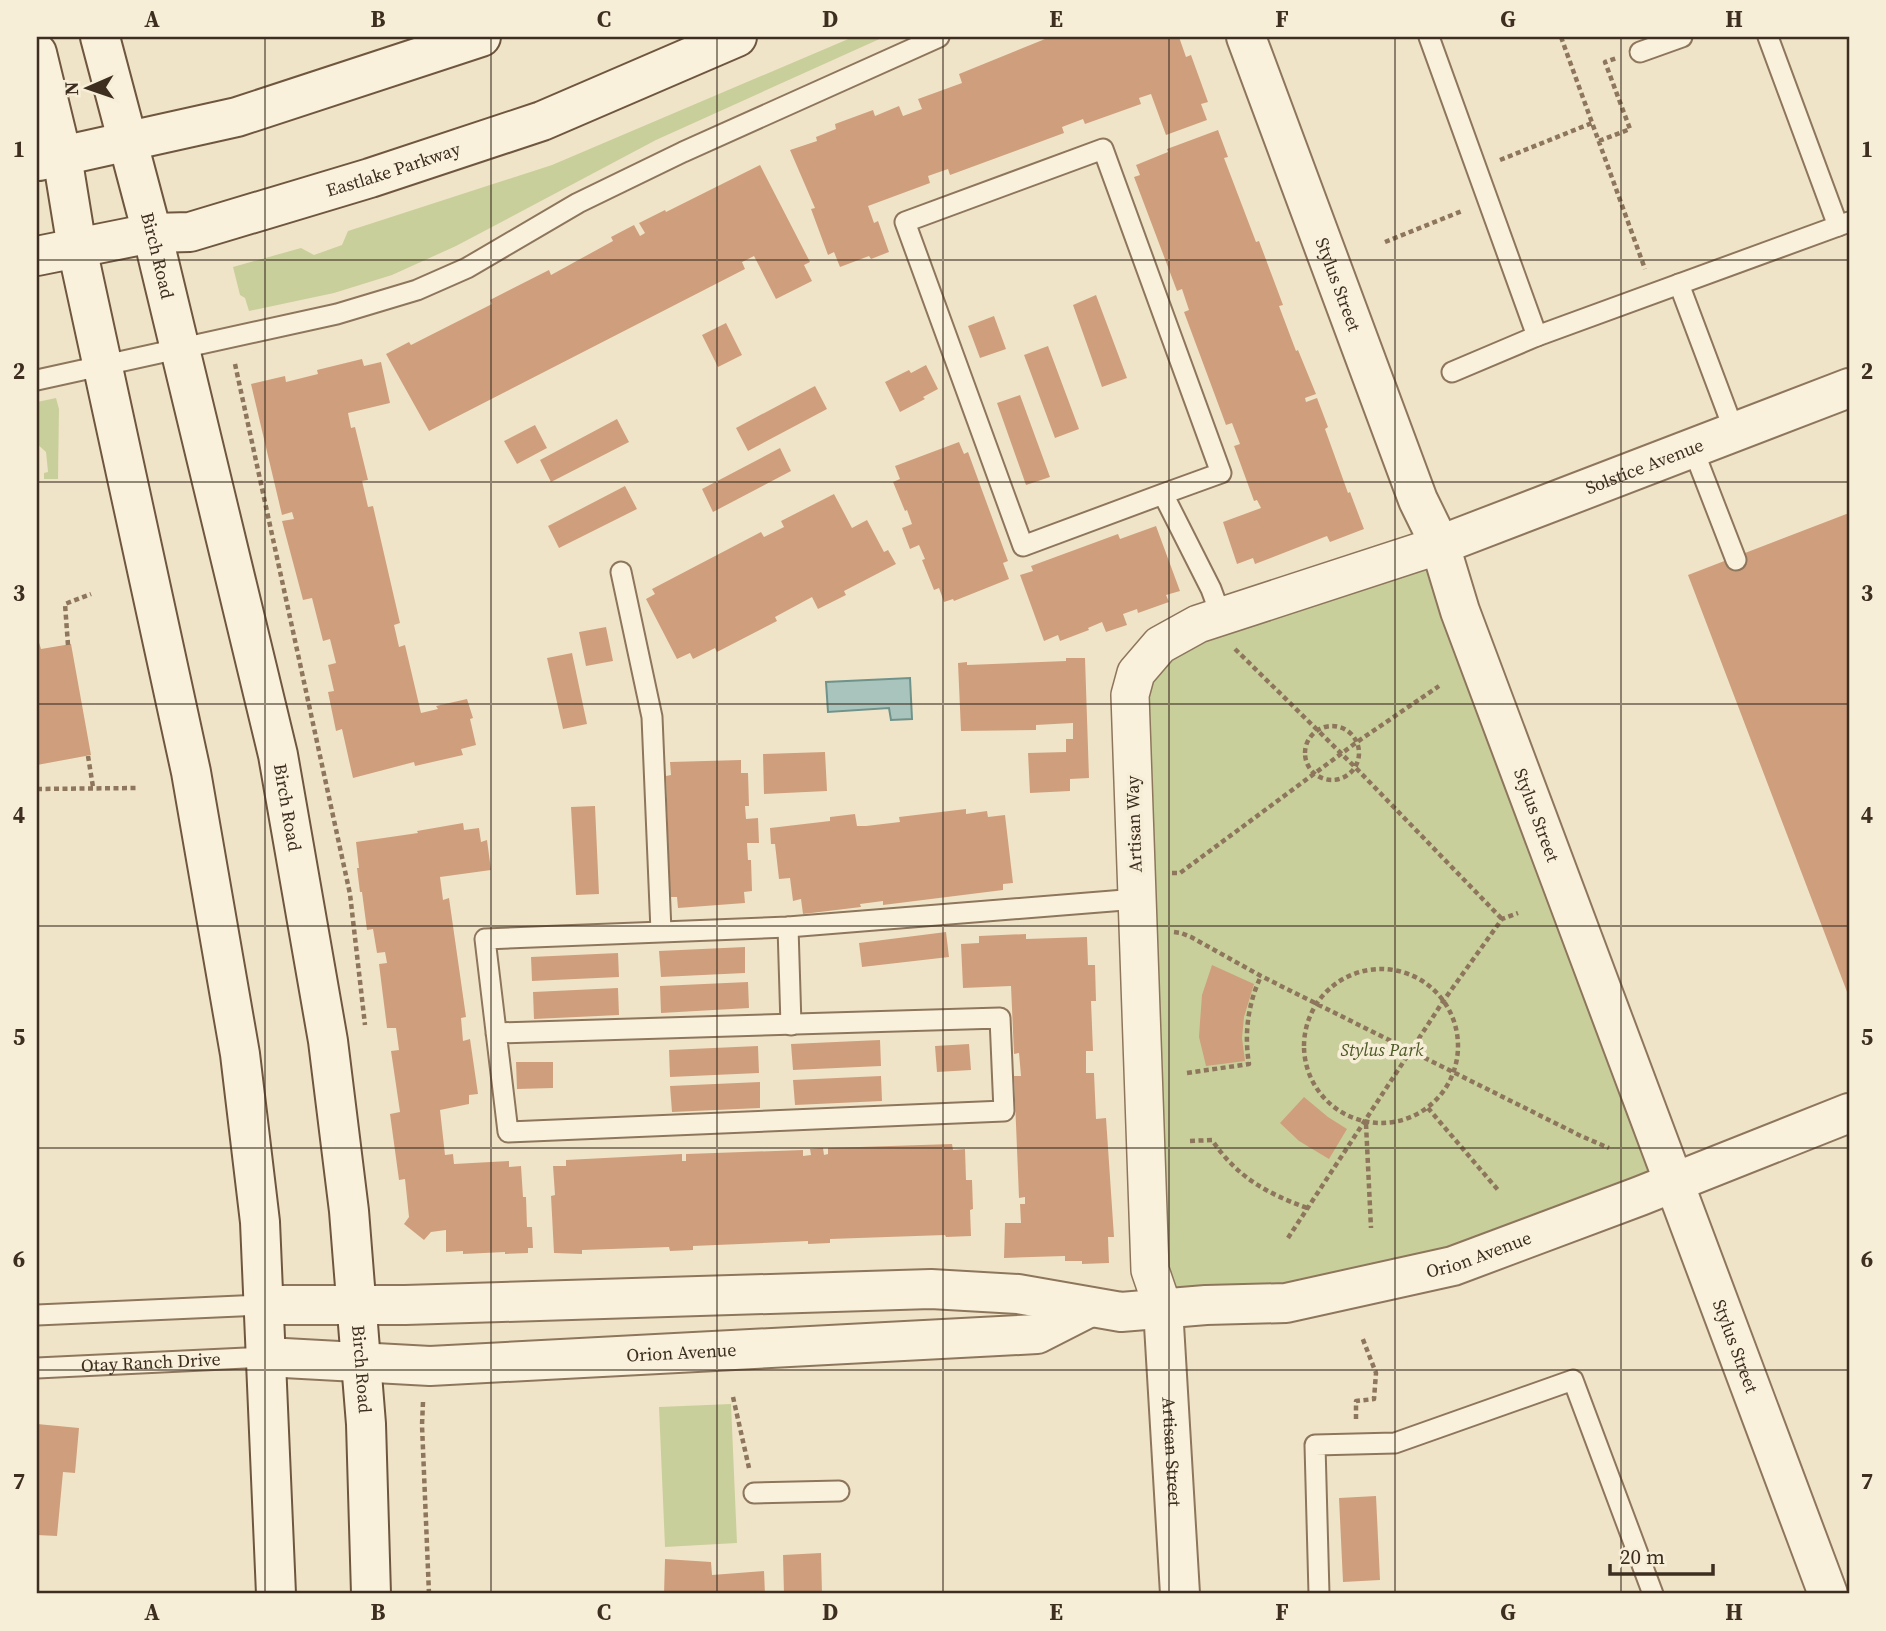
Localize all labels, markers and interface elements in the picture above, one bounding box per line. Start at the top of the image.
text: A [144,3,160,35]
text: B [371,3,386,35]
text: C [597,3,611,35]
text: D [822,3,838,35]
text: E [1049,3,1063,35]
text: F [1275,3,1289,35]
text: G [1500,3,1516,35]
text: H [1725,3,1743,35]
north arrow [52,52,122,122]
text: N [58,81,84,96]
text: 1 [13,133,25,165]
text: 1 [1861,133,1873,165]
street label: Eastlake Parkway [323,136,464,202]
street label: Birch Road [135,209,180,301]
street label: Stylus Street [1310,234,1367,335]
text: 2 [13,355,25,387]
text: 2 [1861,355,1873,387]
street label: Solstice Avenue [1582,432,1707,500]
text: 3 [13,577,25,609]
text: 3 [1861,577,1873,609]
street label: Birch Road [268,762,308,853]
street label: Stylus Street [1508,765,1566,865]
street label: Artisan Way [1119,774,1148,873]
text: 4 [13,799,25,831]
text: 4 [1861,799,1873,831]
text: 5 [13,1021,25,1053]
text: 5 [1861,1021,1873,1053]
park label: Stylus Park [1340,1037,1424,1062]
street label: Orion Avenue [1424,1225,1535,1284]
text: 6 [13,1243,25,1275]
text: 6 [1861,1243,1873,1275]
street label: Stylus Street [1707,1296,1765,1396]
street label: Birch Road [346,1324,378,1414]
street label: Orion Avenue [626,1337,737,1368]
street label: Otay Ranch Drive [80,1346,221,1378]
street label: Artisan Street [1156,1396,1188,1507]
text: 7 [13,1465,25,1497]
text: 7 [1861,1465,1873,1497]
scale bar [1610,1533,1713,1577]
text: 20 m [1620,1542,1665,1571]
text: A [144,1596,160,1628]
text: B [371,1596,386,1628]
text: C [597,1596,611,1628]
text: D [822,1596,838,1628]
text: E [1049,1596,1063,1628]
text: F [1275,1596,1289,1628]
text: G [1500,1596,1516,1628]
text: H [1725,1596,1743,1628]

